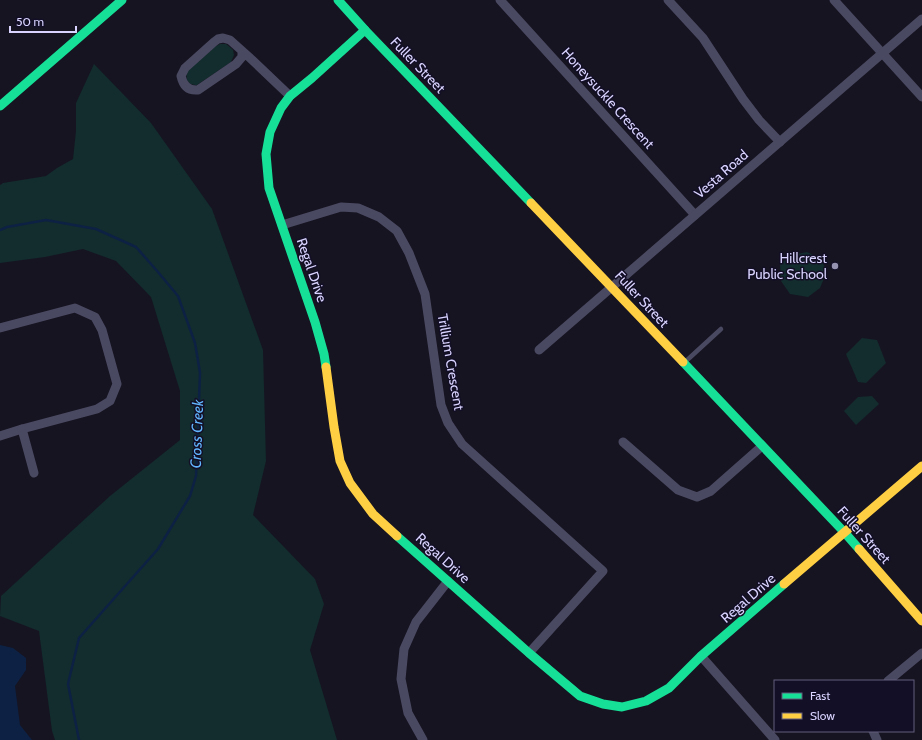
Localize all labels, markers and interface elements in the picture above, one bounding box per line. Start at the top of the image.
scale bar [10,8,76,34]
text: 50 m [16,14,44,29]
street label: Fuller Street [387,33,449,97]
street label: Honeysuckle Crescent [558,44,658,153]
street label: Vesta Road [690,146,752,202]
street label: Regal Drive [293,235,331,305]
place label: Hillcrest Public School [747,249,828,283]
marker: Hillcrest Public School [830,261,840,271]
street label: Fuller Street [611,267,673,331]
street label: Trillium Crescent [434,312,468,412]
water label: Cross Creek [187,399,207,469]
street label: Fuller Street [833,502,895,568]
street label: Regal Drive [412,529,474,587]
street label: Regal Drive [717,569,779,627]
legend [774,680,914,732]
text: Fast [810,688,830,703]
text: Slow [810,708,835,723]

